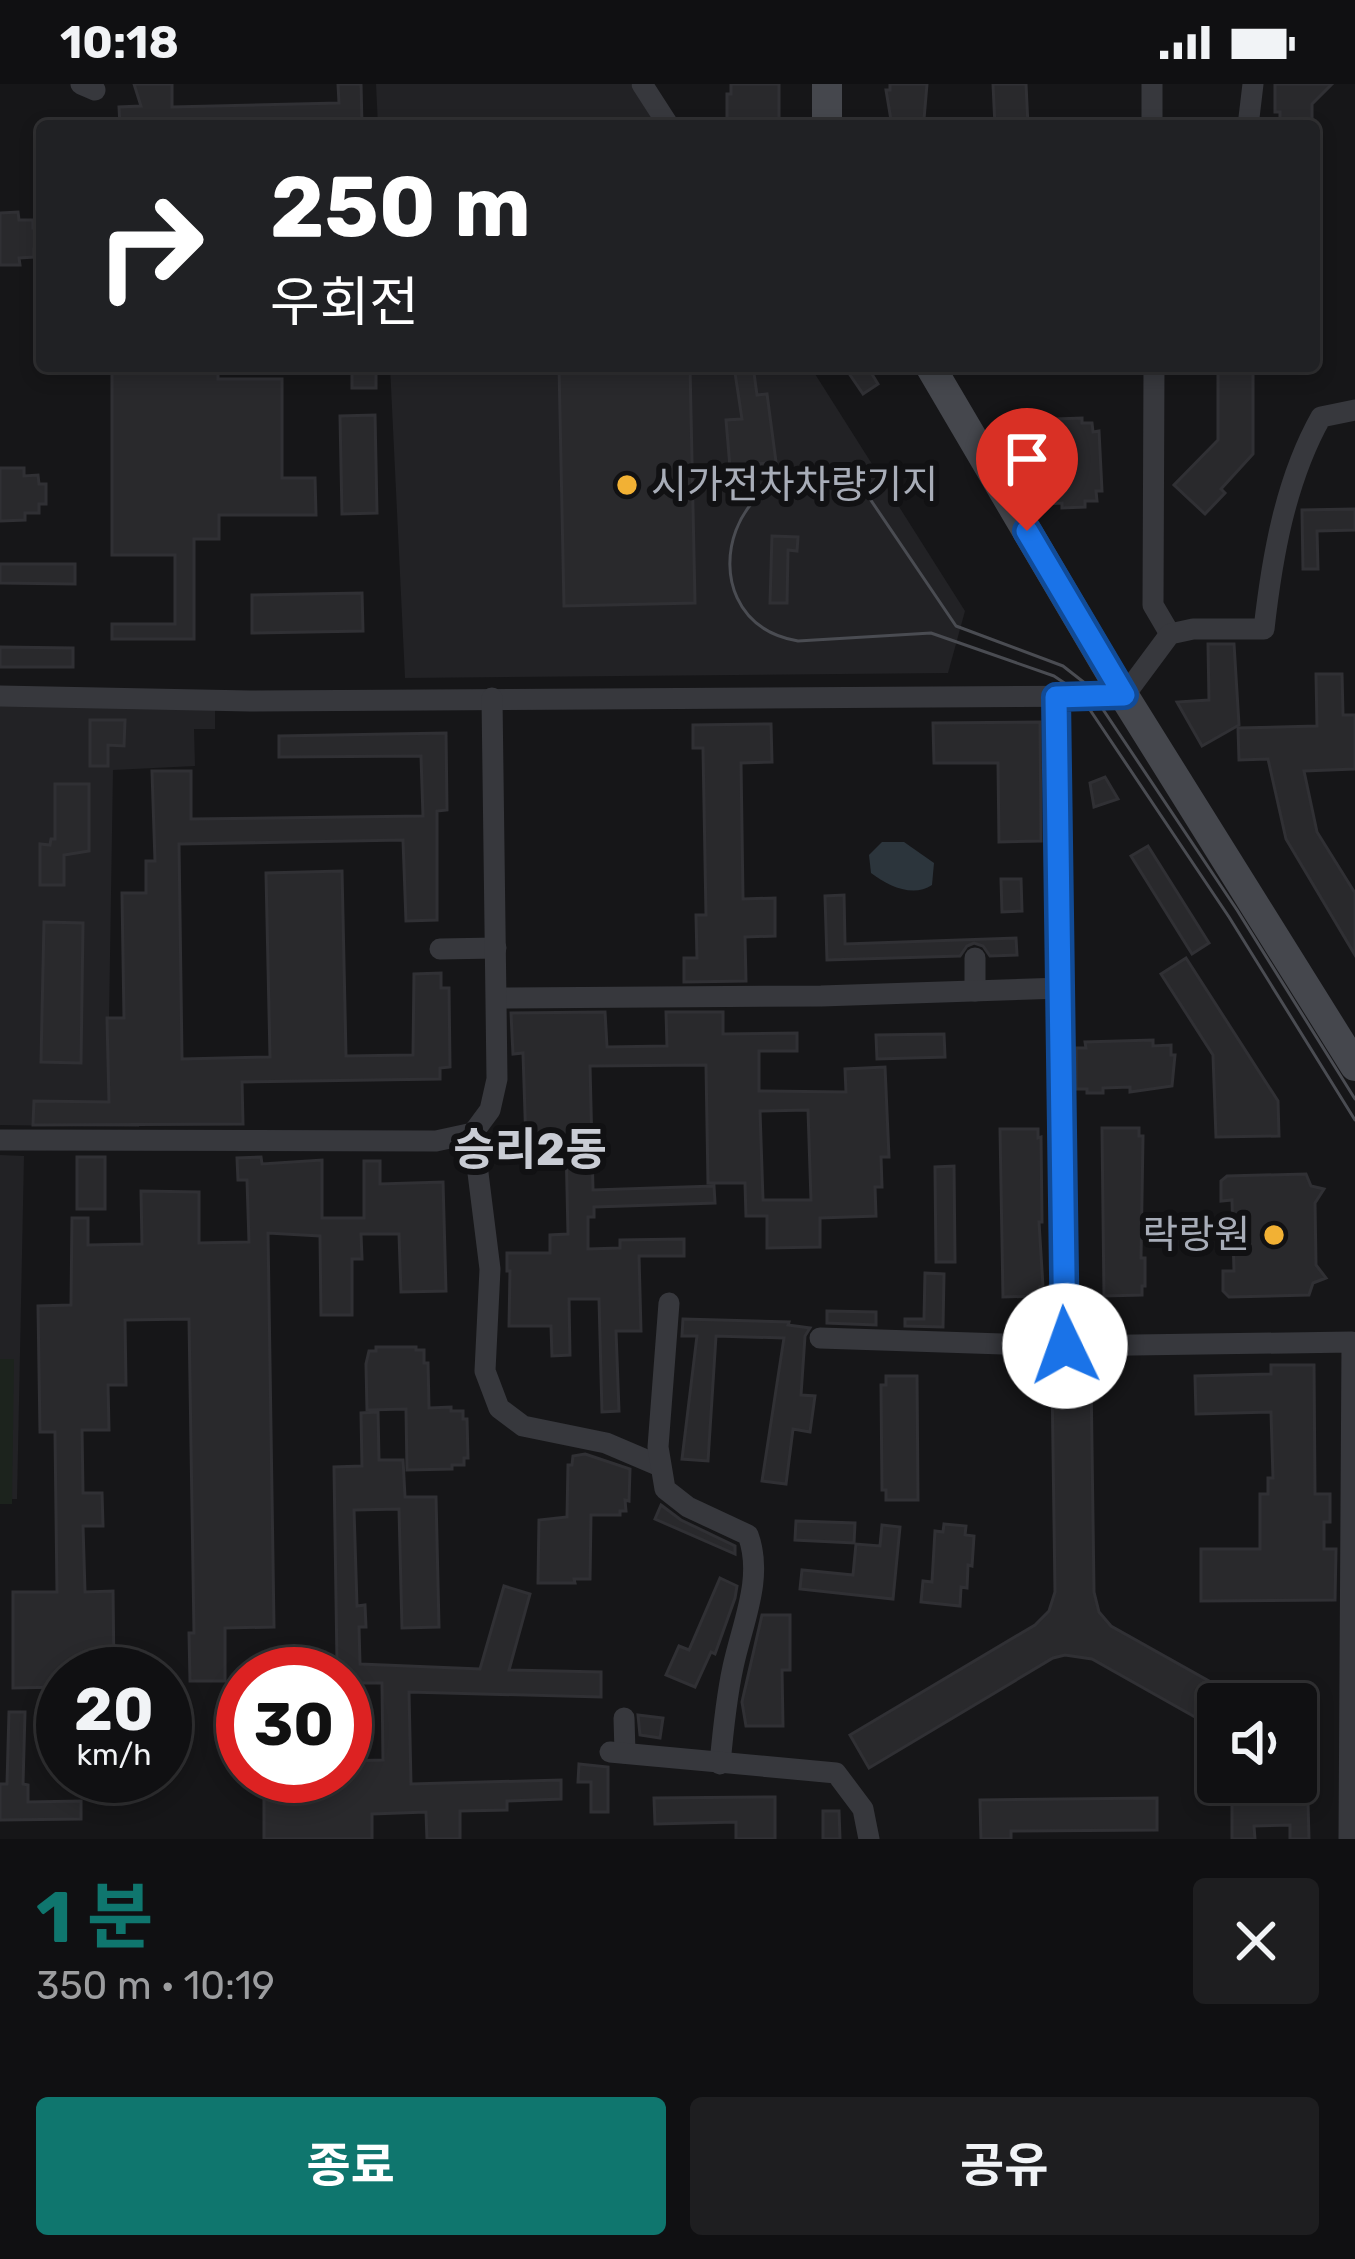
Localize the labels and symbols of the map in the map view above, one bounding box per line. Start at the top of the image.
pin [976,408,1078,531]
place label: 시가전차차량기지 [651,462,938,508]
marker: 시가전차차량기지 [614,472,640,498]
district label: 승리2동 [453,1123,607,1176]
place label: 락랑원 [1142,1212,1250,1258]
marker: 락랑원 [1261,1222,1287,1248]
position arrow [1002,1283,1128,1409]
speed limit sign: 30 [216,1647,372,1803]

